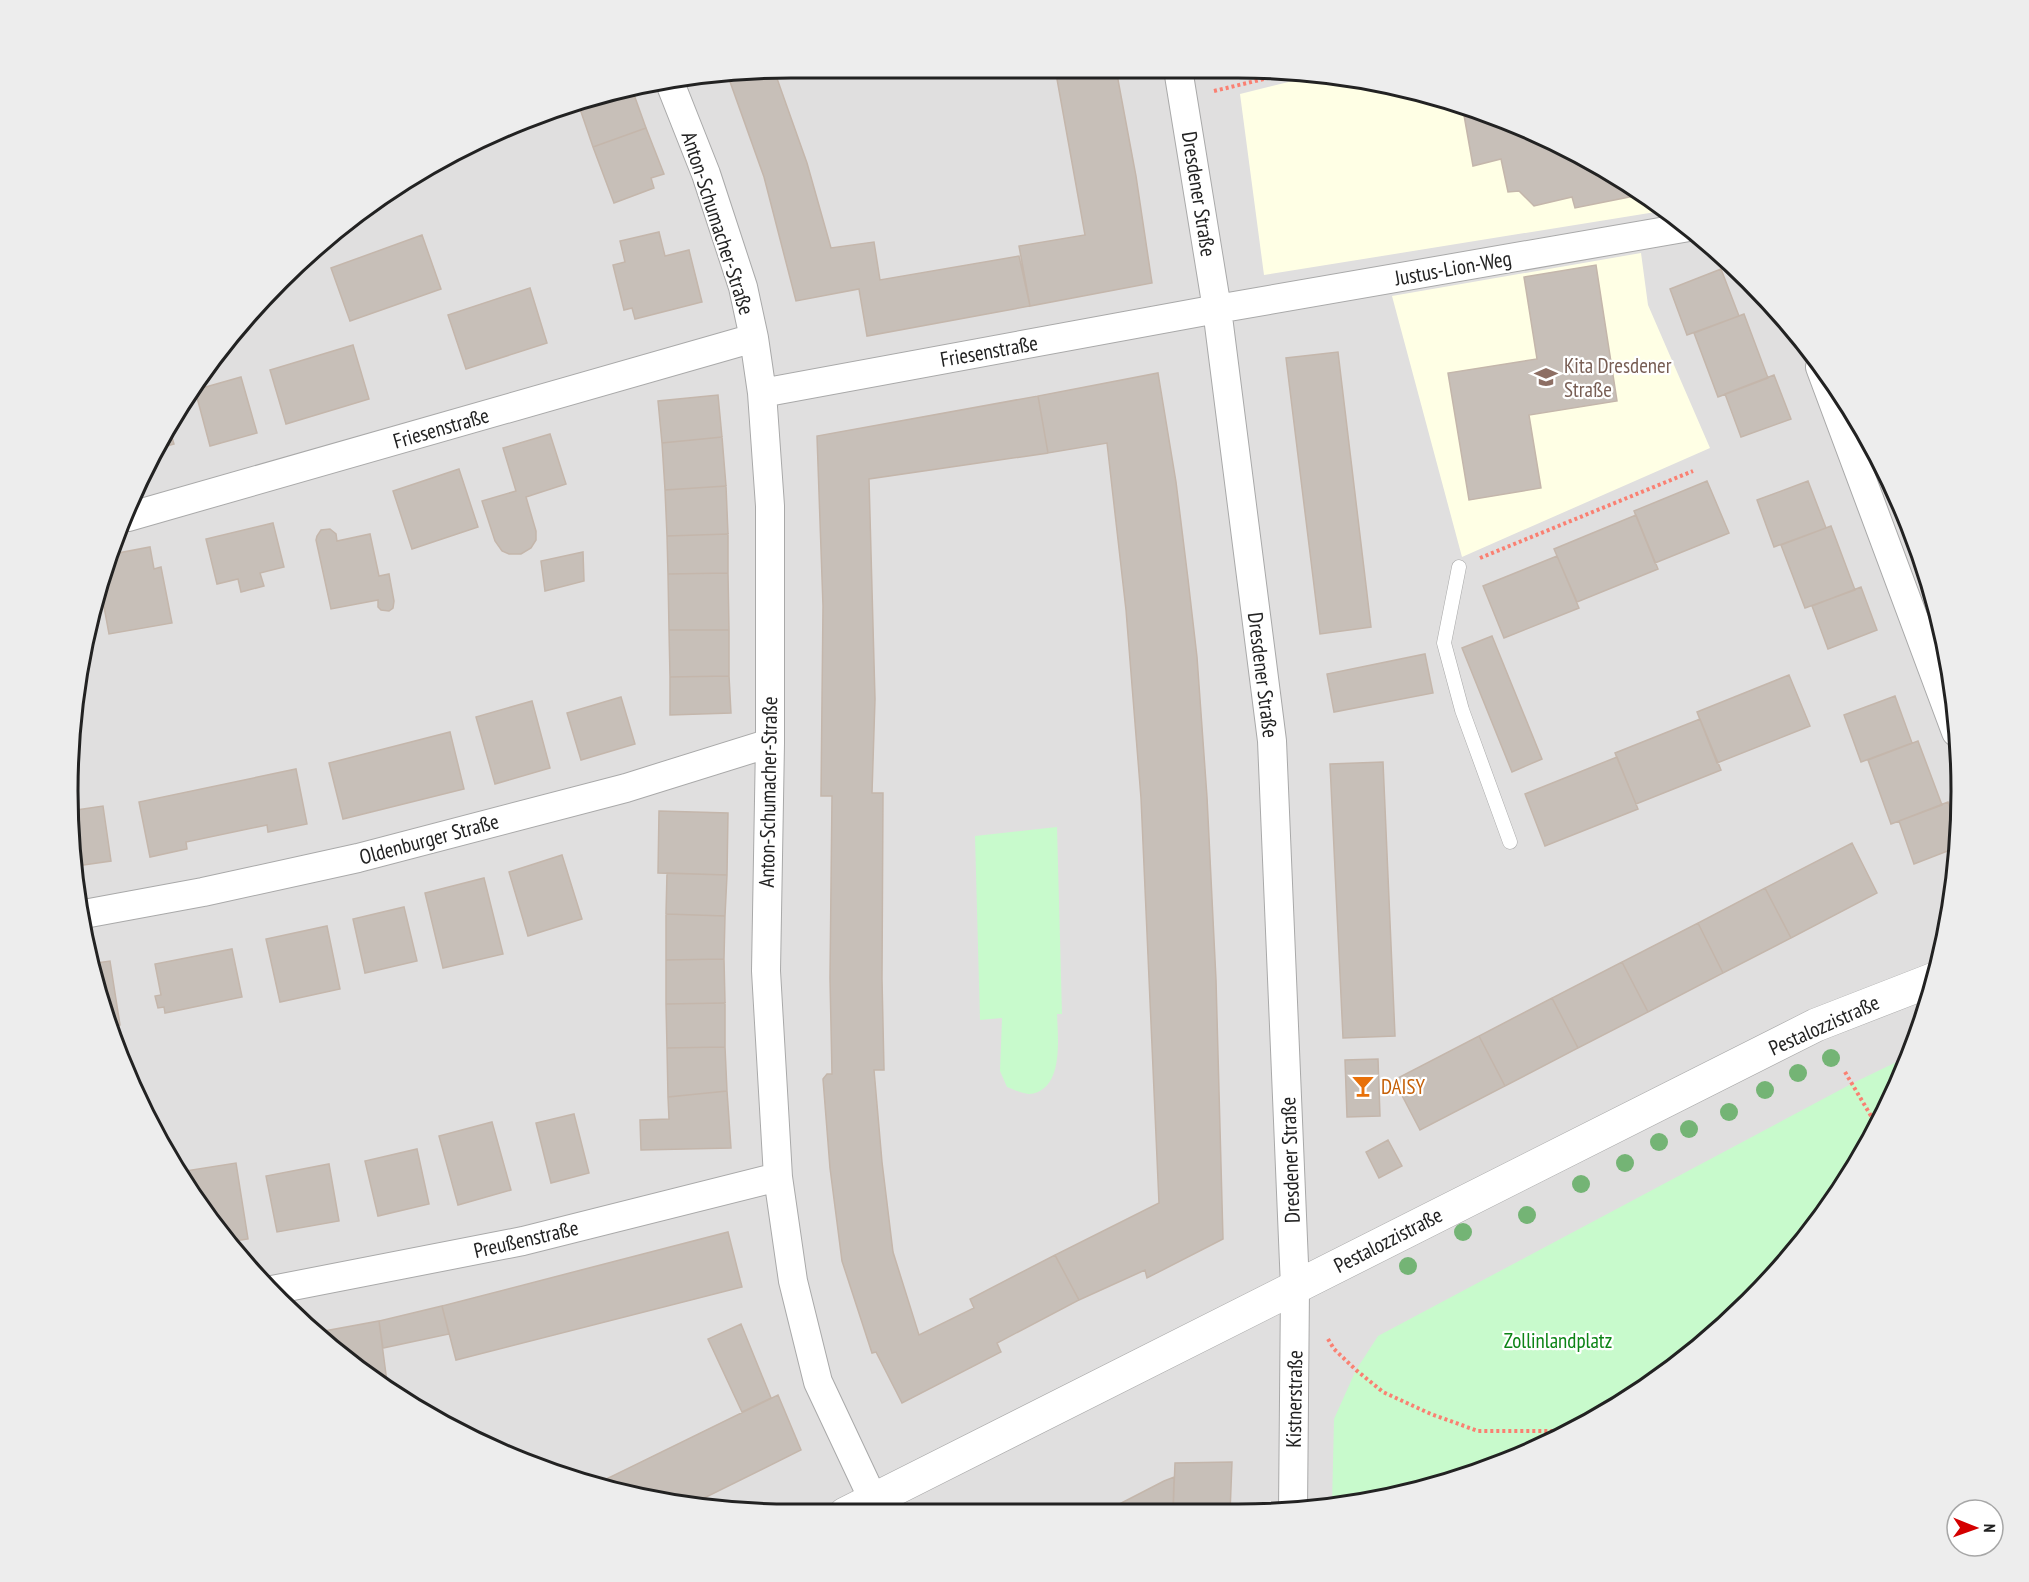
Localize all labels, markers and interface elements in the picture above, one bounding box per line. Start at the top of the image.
street label: Anton-Schumacher-Straße [676,128,760,318]
street label: Dresdener Straße [1176,130,1222,258]
street label: Justus-Lion-Weg [1392,244,1513,292]
street label: Friesenstraße [938,329,1040,373]
place label: Kita Dresdener Straße [1564,352,1672,403]
school or university icon: Kita Dresdener Straße [1533,364,1559,390]
street label: Friesenstraße [390,401,492,455]
street label: Dresdener Straße [1242,611,1284,739]
street label: Anton-Schumacher-Straße [753,696,783,888]
street label: Oldenburger Straße [356,807,502,871]
street label: Pestalozzistraße [1765,989,1883,1061]
bar icon: DAISY [1350,1073,1376,1099]
place label: DAISY [1381,1073,1425,1100]
street label: Dresdener Straße [1274,1096,1306,1224]
street label: Pestalozzistraße [1329,1201,1447,1279]
street label: Preußenstraße [471,1214,581,1264]
park label: Zollinlandplatz [1504,1327,1612,1354]
street label: Kistnerstraße [1280,1350,1308,1448]
north arrow [1945,1498,2005,1558]
text: N [1980,1524,2000,1533]

